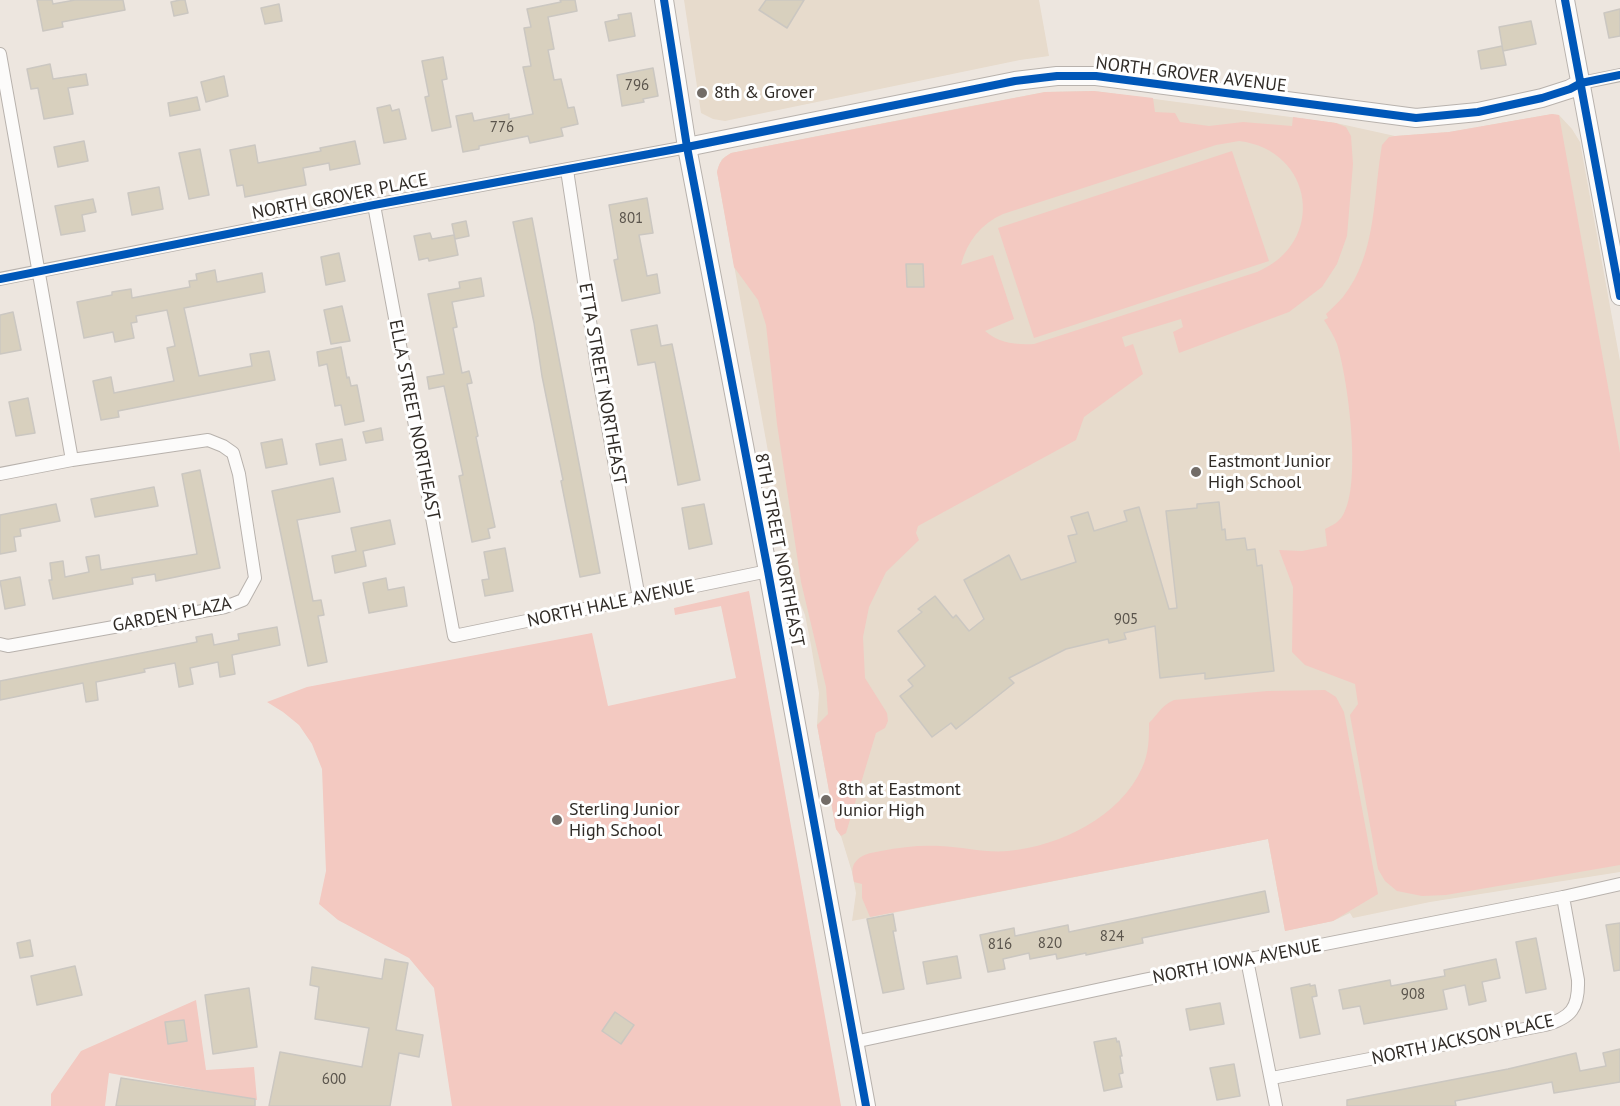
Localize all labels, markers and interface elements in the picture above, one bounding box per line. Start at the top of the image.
street label: NORTH GROVER AVENUE [1094,53,1288,97]
house number: 796 [625,77,649,95]
place label: 8th & Grover [714,82,814,104]
marker: 8th & Grover [695,86,709,100]
house number: 776 [490,119,514,137]
street label: NORTH GROVER PLACE [250,169,430,225]
house number: 801 [619,210,643,228]
street label: ETTA STREET NORTHEAST [574,282,630,486]
street label: ELLA STREET NORTHEAST [384,318,444,522]
street label: 8TH STREET NORTHEAST [750,451,808,649]
place label: Eastmont Junior High School [1208,451,1331,494]
marker: Eastmont Junior High School [1189,465,1203,479]
street label: NORTH HALE AVENUE [525,576,697,632]
street label: GARDEN PLAZA [111,593,233,637]
house number: 905 [1114,611,1138,629]
place label: 8th at Eastmont Junior High [838,779,961,822]
marker: 8th at Eastmont Junior High [819,793,833,807]
place label: Sterling Junior High School [569,799,680,842]
marker: Sterling Junior High School [550,813,564,827]
house number: 824 [1100,928,1124,946]
house number: 820 [1038,935,1062,953]
street label: NORTH IOWA AVENUE [1151,935,1323,989]
house number: 816 [988,936,1012,954]
house number: 908 [1401,986,1425,1004]
street label: NORTH JACKSON PLACE [1370,1010,1556,1070]
house number: 600 [322,1071,346,1089]

